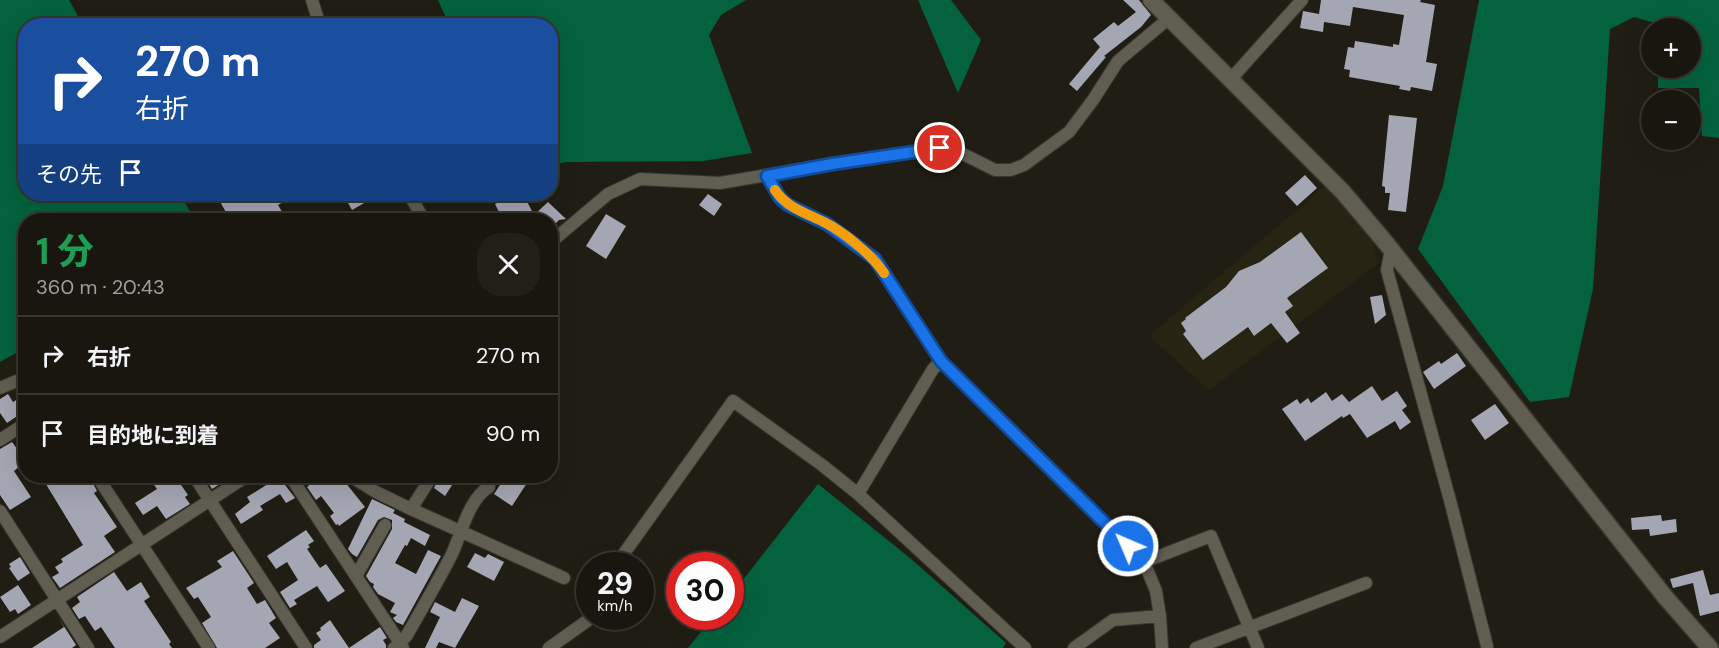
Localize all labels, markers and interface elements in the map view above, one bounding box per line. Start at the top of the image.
map controls [1641,18,1701,150]
button: + [1641,18,1701,78]
text: 270 m [135,34,260,89]
icon: right [36,42,114,120]
button: − [1641,90,1701,150]
text: 右折 [135,91,189,126]
pin [914,122,965,173]
icon: arrive [923,131,956,164]
icon: arrive [114,156,147,189]
text: その先 [36,160,102,189]
text: 1 分 [36,228,94,275]
button: close [477,233,540,296]
text: 360 m · 20:43 [36,274,165,300]
icon: right [36,339,69,372]
text: 270 m [476,341,540,370]
text: 右折 [87,343,131,372]
icon: arrive [36,417,69,450]
text: 90 m [486,419,540,448]
text: 目的地に到着 [87,421,219,450]
position arrow [1096,514,1160,578]
speed limit sign: 30 [666,552,744,630]
text: 29 [597,564,633,603]
text: km/h [597,596,633,616]

